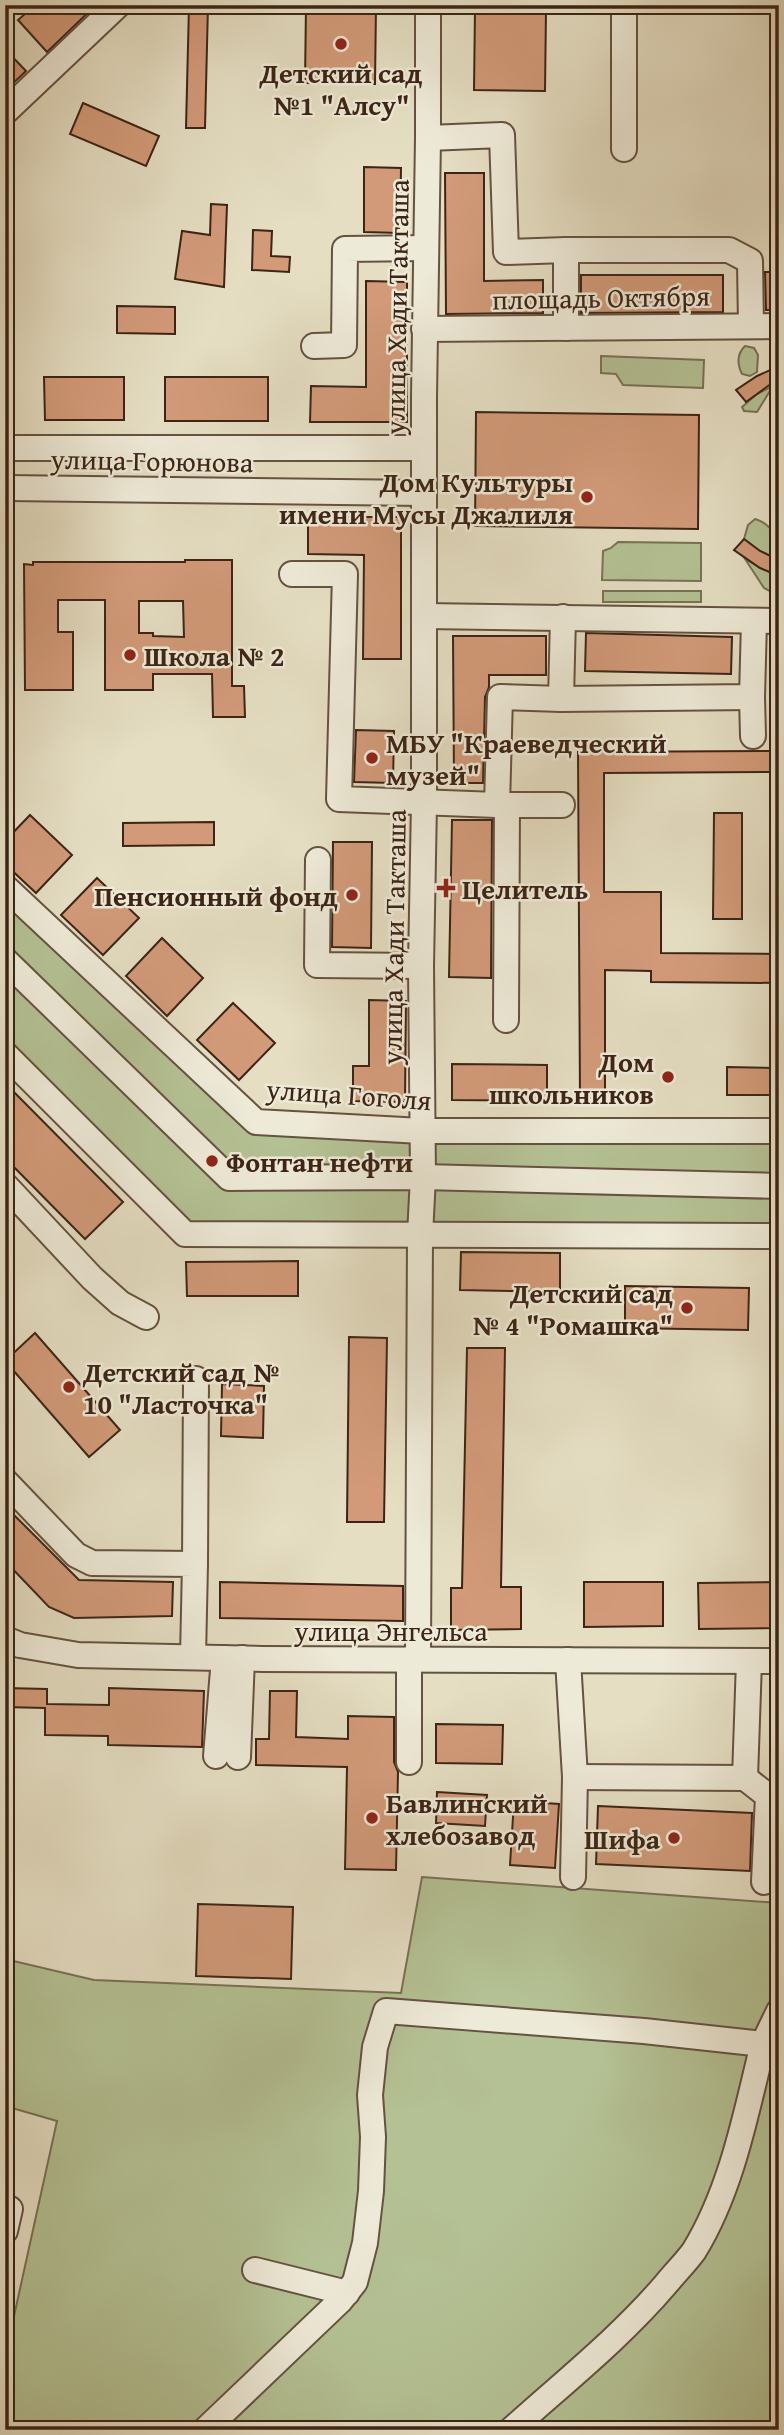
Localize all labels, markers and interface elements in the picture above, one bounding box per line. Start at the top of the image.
marker: Детский сад №1 "Алсу" [333,36,349,52]
place label: Детский сад №1 "Алсу" [259,52,423,125]
street label: улица Хади Такташа [373,178,419,436]
street label: площадь Октября [492,275,710,319]
street label: улица Горюнова [49,438,254,482]
place label: Дом Культуры имени Мусы Джалиля [279,461,573,534]
marker: Дом Культуры имени Мусы Джалиля [579,489,595,505]
place label: Школа № 2 [144,635,284,676]
marker: Школа № 2 [122,647,138,663]
place label: МБУ "Краеведческий музей" [386,722,667,795]
marker: МБУ "Краеведческий музей" [364,750,380,766]
street label: улица Хади Такташа [370,808,416,1066]
place label: Целитель [462,868,588,909]
place label: Пенсионный фонд [94,875,338,916]
marker: Целитель [436,878,456,898]
marker: Пенсионный фонд [344,887,360,903]
place label: Дом школьников [489,1041,654,1114]
street label: улица Гоголя [264,1068,433,1120]
marker: Дом школьников [660,1069,676,1085]
place label: Фонтан нефти [226,1141,413,1182]
marker: Фонтан нефти [204,1153,220,1169]
place label: Детский сад № 4 "Ромашка" [472,1272,673,1345]
marker: Детский сад № 4 "Ромашка" [679,1300,695,1316]
place label: Детский сад № 10 "Ласточка" [82,1351,280,1424]
marker: Детский сад № 10 "Ласточка" [61,1379,77,1395]
street label: улица Энгельса [293,1610,488,1651]
place label: Бавлинский хлебозавод [386,1782,548,1855]
marker: Бавлинский хлебозавод [364,1810,380,1826]
place label: Шифа [584,1818,661,1859]
marker: Шифа [666,1830,682,1846]

